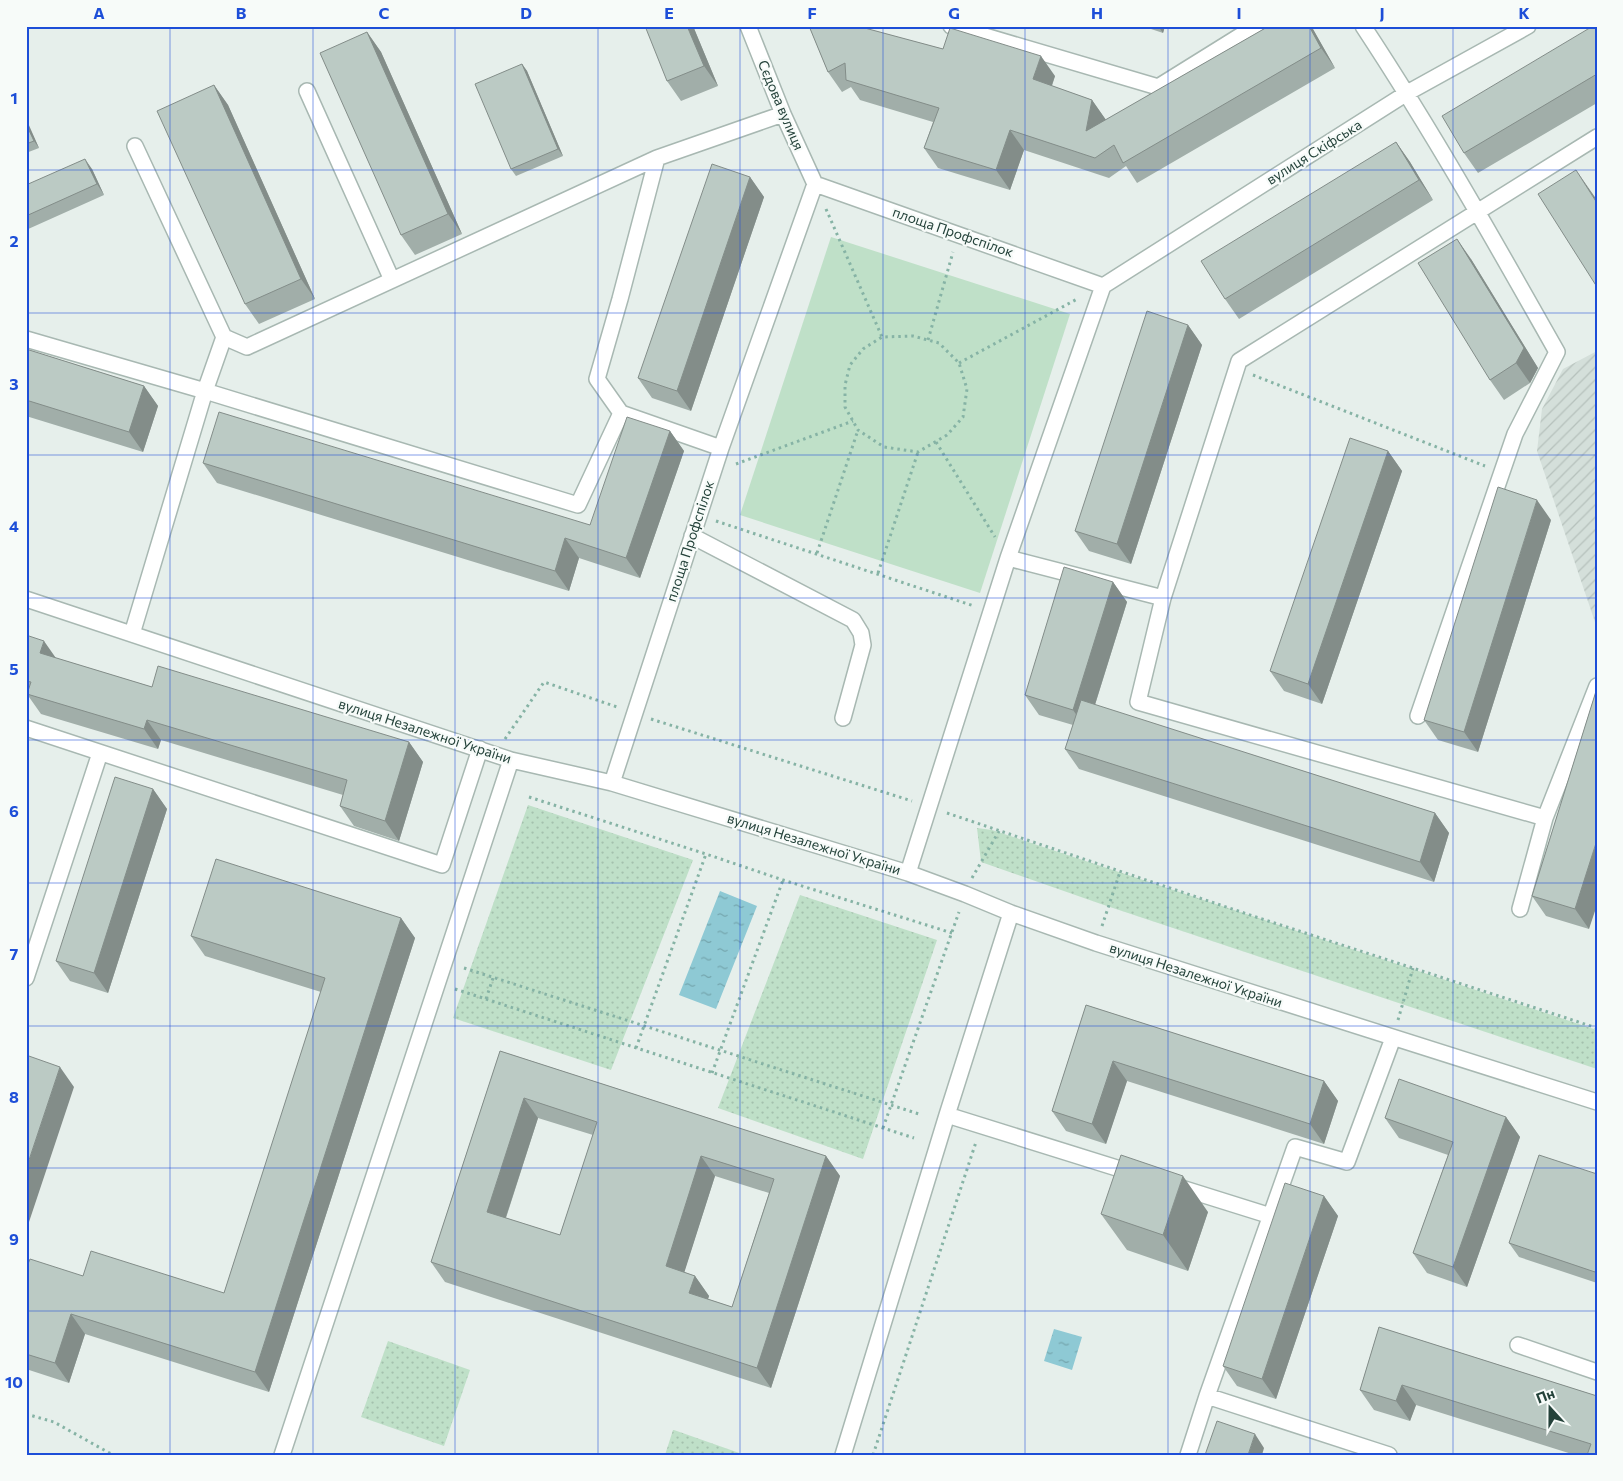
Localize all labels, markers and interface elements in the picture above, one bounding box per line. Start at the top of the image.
text: A [93,3,105,22]
text: B [236,3,247,22]
text: C [379,3,390,22]
text: D [520,3,532,22]
text: E [664,3,674,22]
text: F [807,3,817,22]
text: G [948,3,960,22]
text: H [1091,3,1103,22]
text: I [1236,3,1242,22]
text: J [1379,3,1385,22]
text: K [1518,3,1530,22]
street label: Сєдова вулиця [755,57,808,152]
text: 1 [10,88,18,107]
street label: вулиця Скіфська [1263,115,1364,188]
street label: площа Профспілок [891,203,1016,260]
text: 2 [9,231,19,250]
text: 3 [9,374,19,393]
street label: площа Профспілок [662,477,717,604]
text: 4 [9,516,19,535]
text: 5 [9,659,19,678]
street label: вулиця Незалежної України [337,695,514,767]
text: 6 [9,801,19,820]
street label: вулиця Незалежної України [725,809,903,878]
street label: вулиця Незалежної України [1108,939,1285,1011]
text: 7 [10,944,19,963]
text: 8 [9,1087,19,1106]
text: 9 [9,1229,19,1248]
text: 10 [5,1372,23,1391]
north arrow [1526,1384,1576,1434]
text: Пн [1533,1384,1557,1407]

